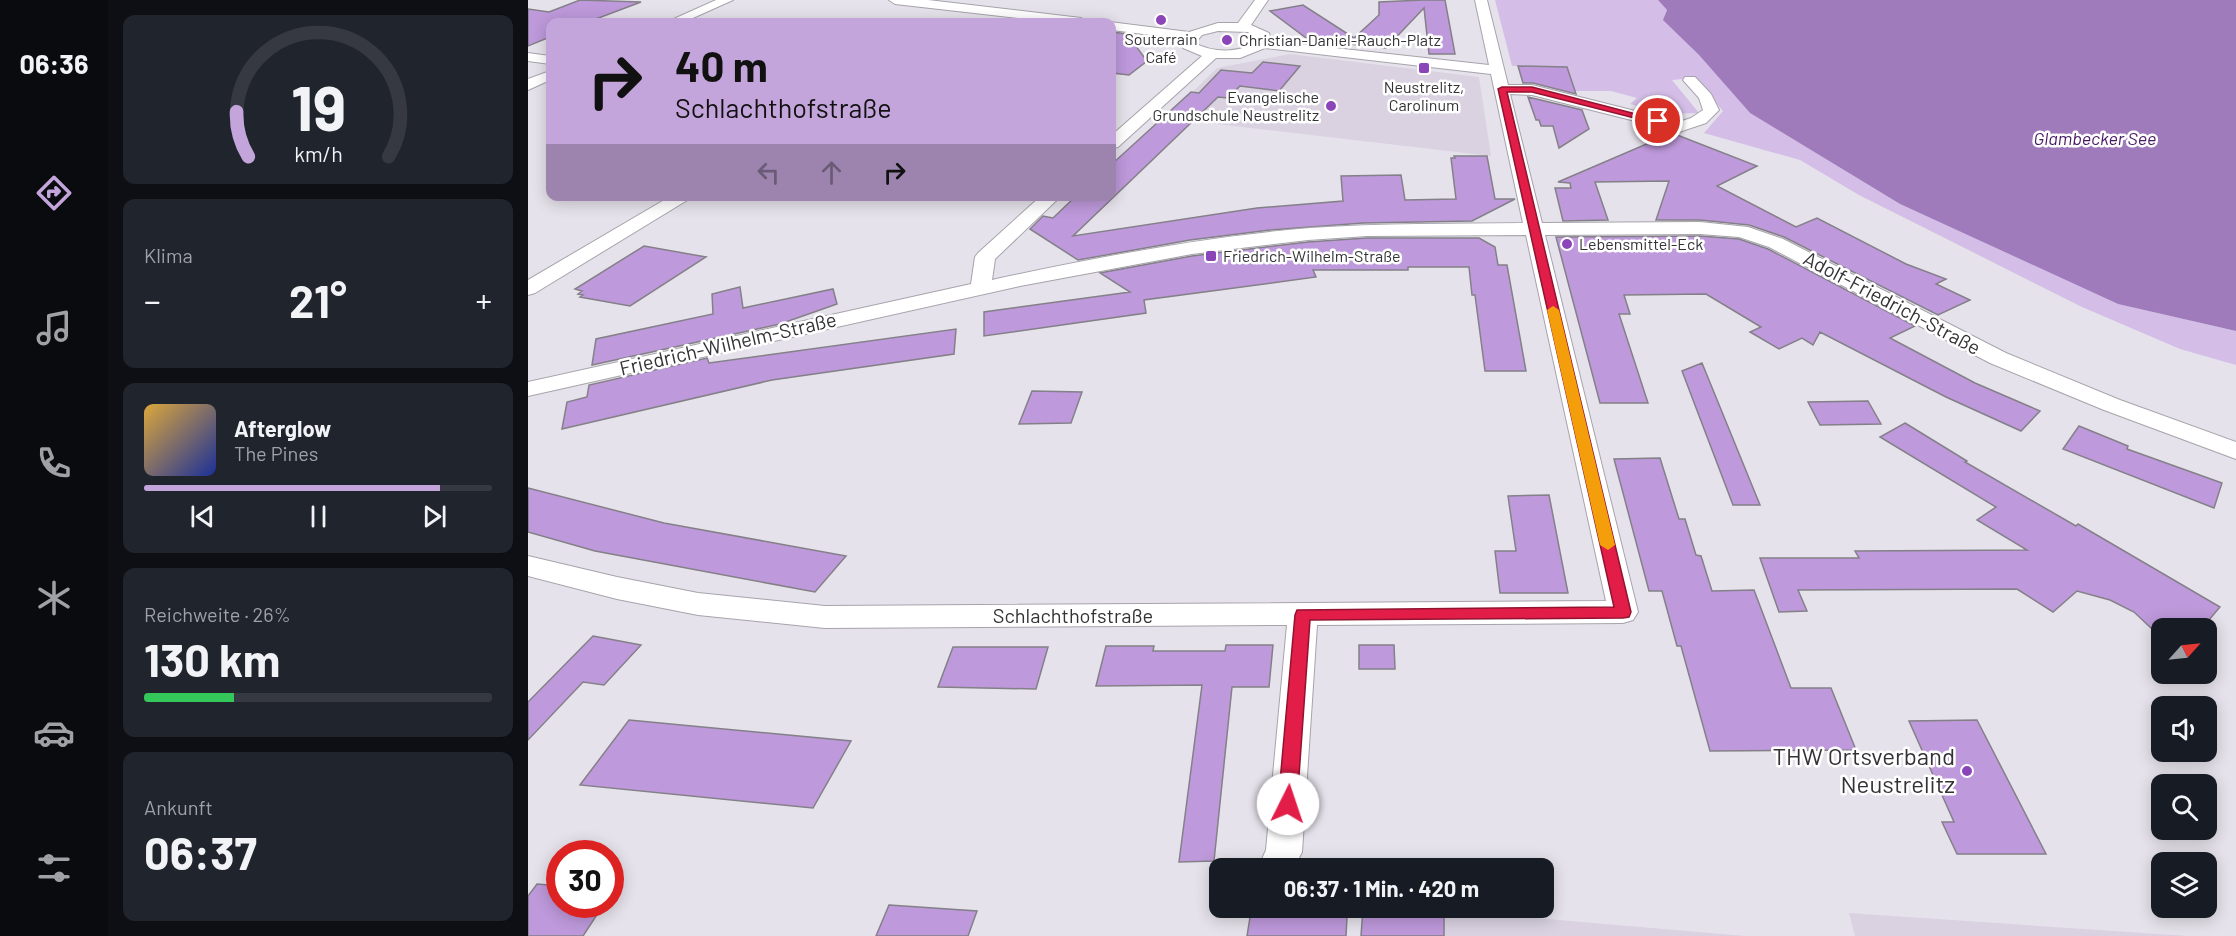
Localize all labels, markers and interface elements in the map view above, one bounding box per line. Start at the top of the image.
marker: Souterrain Café [1154,13,1168,27]
place label: Souterrain Café [1124,29,1198,66]
place label: Christian-Daniel-Rauch-Platz [1239,30,1441,49]
marker: Christian-Daniel-Rauch-Platz [1220,33,1234,47]
text: 40 m [675,40,768,90]
icon: right [576,42,654,120]
text: 06:36 [20,47,88,79]
marker: Neustrelitz, Carolinum [1417,61,1431,75]
text: 19 [290,69,346,143]
place label: Neustrelitz, Carolinum [1384,77,1464,114]
place label: Evangelische Grundschule Neustrelitz [1153,87,1319,124]
text: Schlachthofstraße [675,91,892,123]
pin [1632,95,1683,146]
marker: Evangelische Grundschule Neustrelitz [1324,99,1338,113]
icon: arrive [1641,104,1674,137]
water label: Glambecker See [2034,127,2156,149]
text: km/h [294,141,342,166]
icon: left [752,156,785,189]
icon: ahead [815,156,848,189]
icon: right [878,156,911,189]
icon: directions [33,172,75,214]
place label: Lebensmittel-Eck [1579,234,1703,253]
marker: Lebensmittel-Eck [1560,237,1574,251]
text: Klima [144,243,193,267]
street label: Adolf-Friedrich-Straße [1800,245,1985,359]
place label: Friedrich-Wilhelm-Straße [1223,246,1401,265]
marker: Friedrich-Wilhelm-Straße [1204,249,1218,263]
text: 21° [289,273,347,327]
text: − [144,280,161,320]
text: + [476,280,492,320]
street label: Friedrich-Wilhelm-Straße [617,306,839,380]
icon: music [33,307,75,349]
text: Afterglow [234,415,331,441]
text: The Pines [234,441,318,465]
icon: phone [33,442,75,484]
icon: previous [186,500,219,533]
icon: pause [302,500,335,533]
icon: next [418,500,451,533]
icon: climate [33,577,75,619]
text: Reichweite · 26% [144,602,291,626]
street label: Schlachthofstraße [993,603,1153,627]
north arrow [2151,618,2217,684]
map controls [2151,618,2217,918]
text: 130 km [144,632,280,686]
button: sound [2151,696,2217,762]
icon: car [33,712,75,754]
place label: THW Ortsverband Neustrelitz [1772,741,1955,798]
marker: THW Ortsverband Neustrelitz [1960,764,1974,778]
position arrow [1256,772,1320,836]
button: search [2151,774,2217,840]
text: Ankunft [144,795,213,819]
text: 06:37 [144,825,257,879]
speed limit sign: 30 [546,840,624,918]
icon: filters [33,847,75,889]
button: layers [2151,852,2217,918]
text: 06:37 · 1 Min. · 420 m [1284,875,1479,901]

